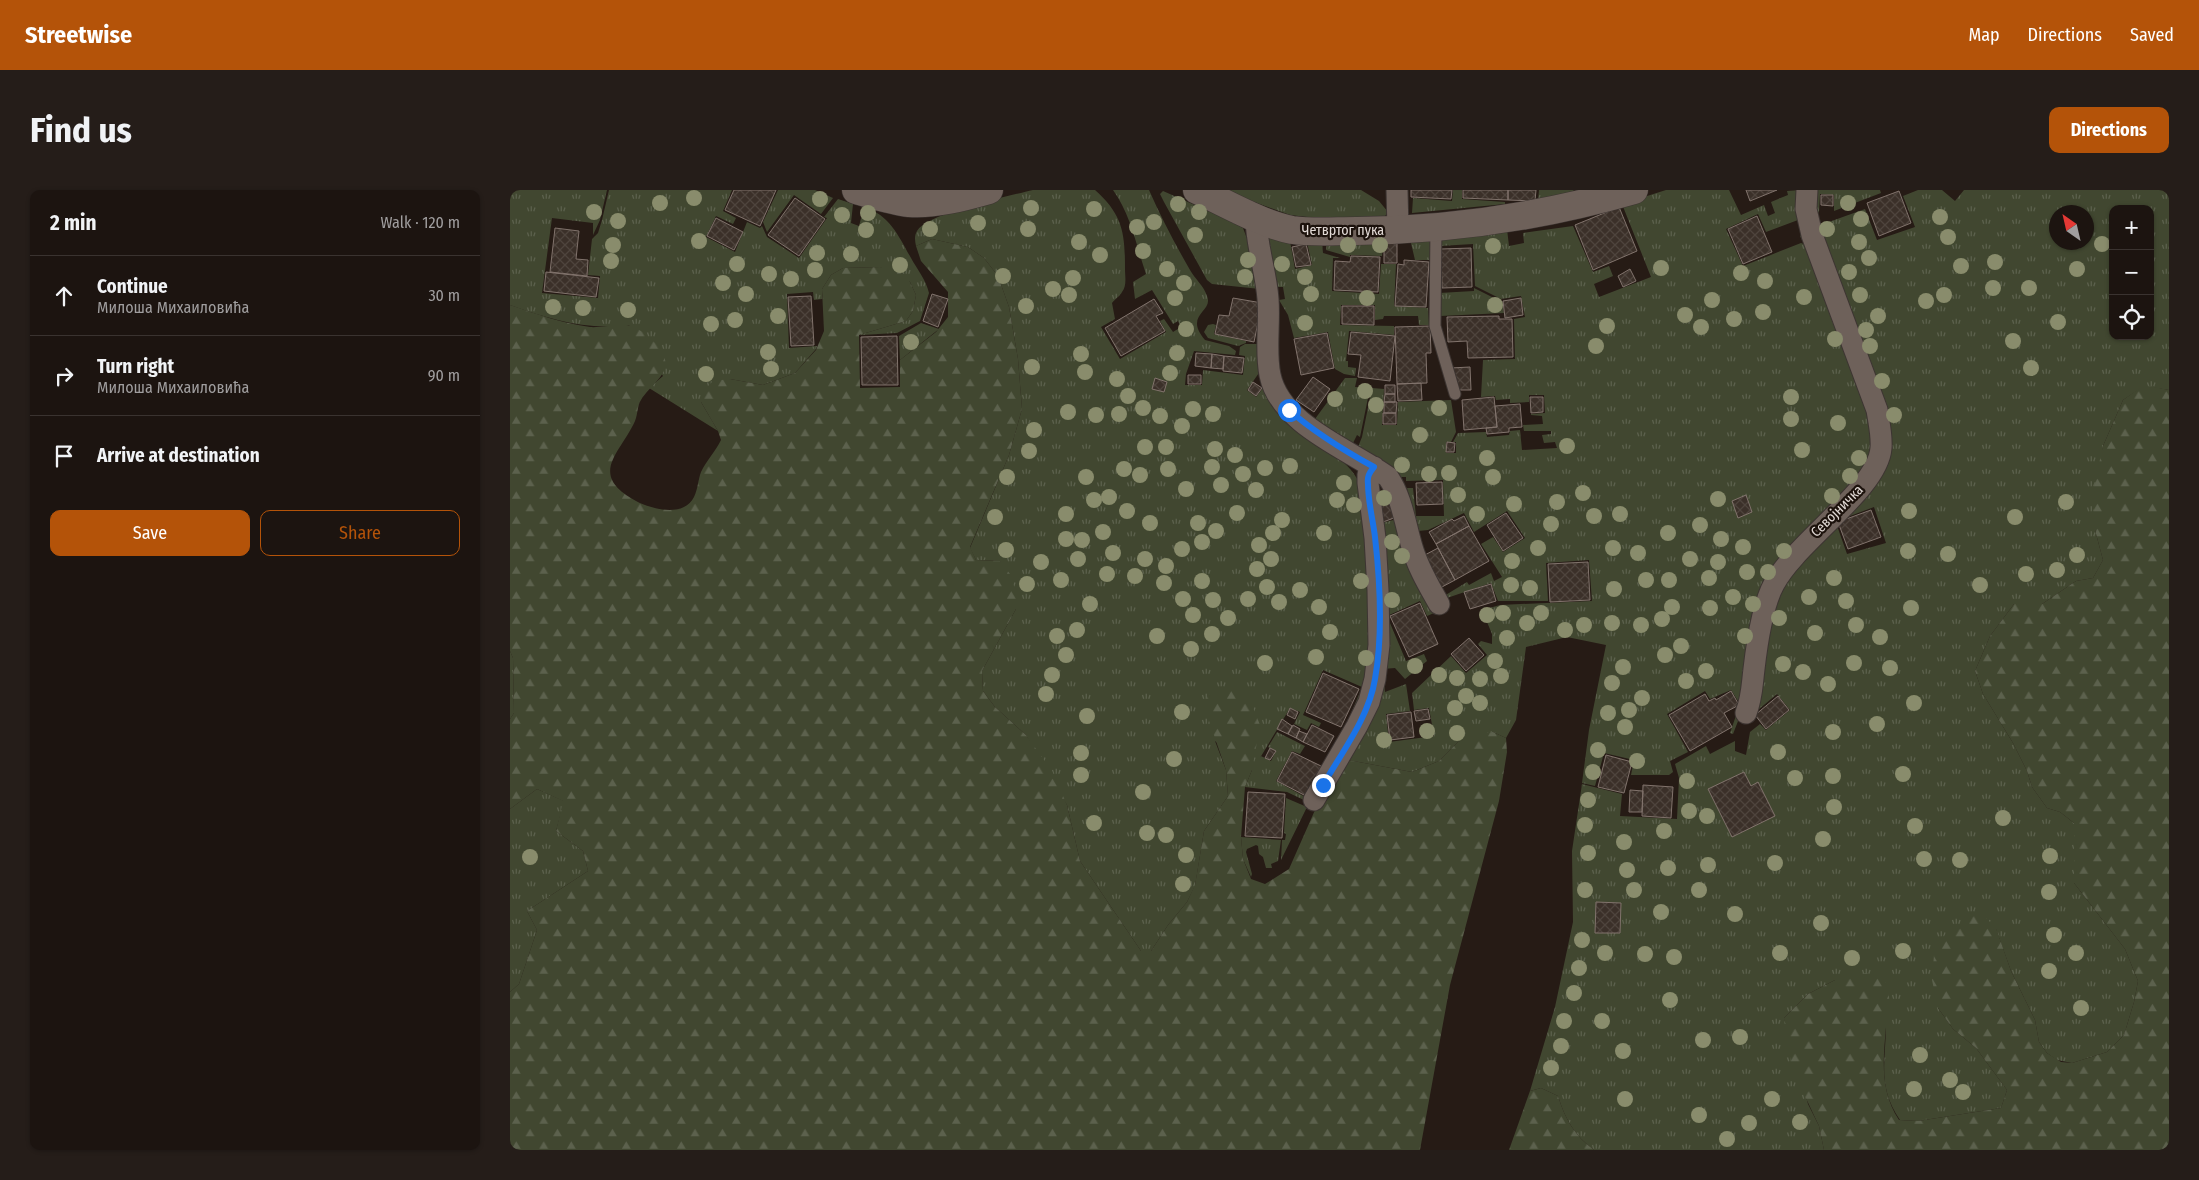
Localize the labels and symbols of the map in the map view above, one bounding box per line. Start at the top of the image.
north arrow [2049,205,2094,250]
street label: Четвртог пука [1302,222,1384,239]
route start [1278,399,1301,422]
street label: Севојничка [1807,481,1867,541]
route end [1312,774,1335,797]

